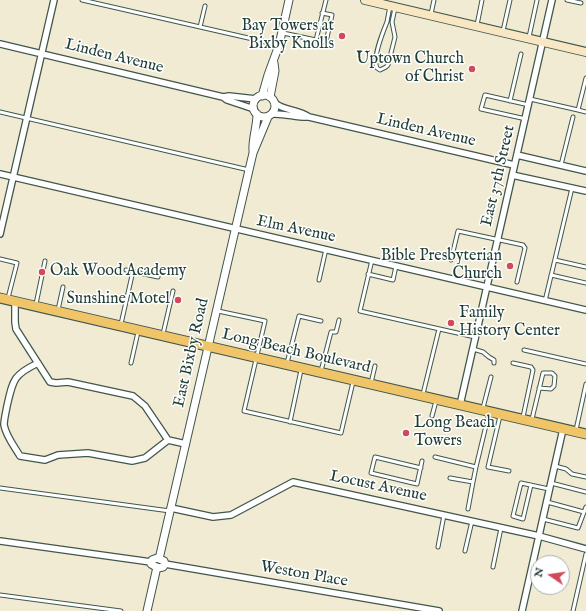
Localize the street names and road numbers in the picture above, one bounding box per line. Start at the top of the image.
street label: Linden Avenue [63,35,165,79]
street label: Linden Avenue [375,110,477,152]
street label: East 37th Street [478,124,520,228]
street label: Elm Avenue [255,212,337,248]
street label: East Bixby Road [170,297,214,409]
street label: Long Beach Boulevard [220,326,372,378]
street label: Locust Avenue [328,467,428,507]
street label: Weston Place [259,558,349,592]

